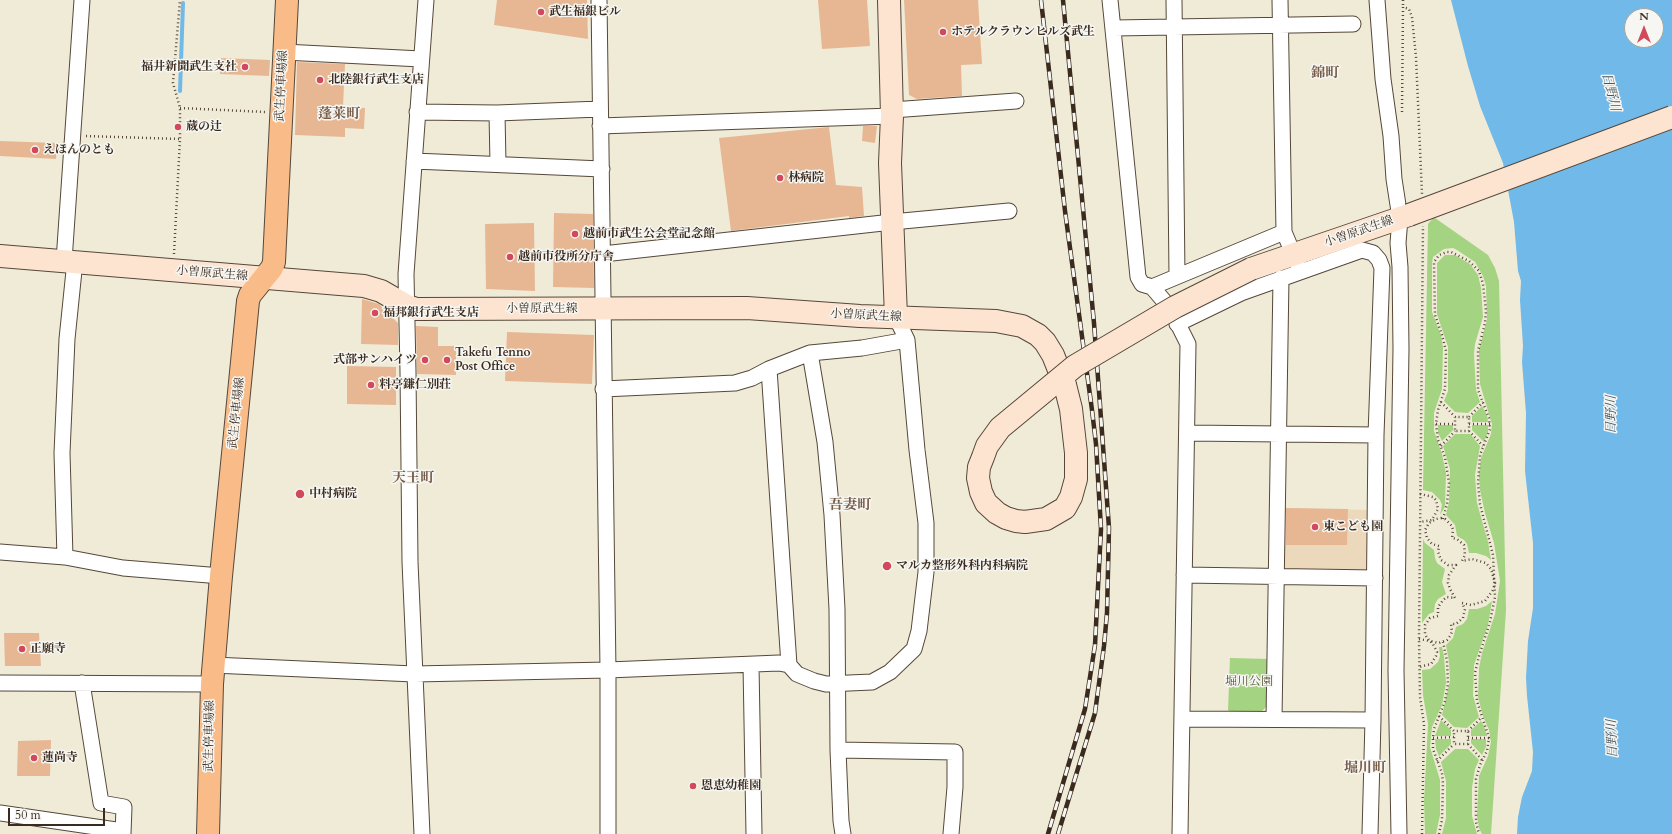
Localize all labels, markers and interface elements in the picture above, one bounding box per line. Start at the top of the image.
place label: 武生福銀ビル [549,5,621,19]
marker: 武生福銀ビル [536,7,546,17]
north arrow [1624,8,1664,48]
text: N [1639,9,1649,24]
place label: ホテルクラウンヒルズ武生 [951,25,1095,39]
marker: ホテルクラウンヒルズ武生 [938,27,948,37]
street label: 武生停車場線 [273,50,291,122]
place label: 福井新聞武生支社 [141,60,237,74]
marker: 福井新聞武生支社 [240,62,250,72]
district label: 錦町 [1311,66,1339,82]
water label: 日野川 [1598,71,1622,113]
place label: 北陸銀行武生支店 [328,73,424,87]
marker: 北陸銀行武生支店 [315,75,325,85]
district label: 蓬莱町 [318,107,360,123]
place label: 蔵の辻 [186,120,222,134]
marker: 蔵の辻 [173,122,183,132]
place label: えほんのとも [43,143,115,157]
marker: えほんのとも [30,145,40,155]
place label: 林病院 [788,171,824,185]
marker: 林病院 [775,173,785,183]
street label: 小曽原武生線 [1323,213,1395,251]
place label: 越前市武生公会堂記念館 [583,227,715,241]
marker: 越前市武生公会堂記念館 [570,229,580,239]
place label: 越前市役所分庁舎 [518,250,614,264]
marker: 越前市役所分庁舎 [505,252,515,262]
street label: 小曽原武生線 [176,264,248,284]
street label: 小曽原武生線 [506,302,578,316]
place label: 福邦銀行武生支店 [383,306,479,320]
street label: 小曽原武生線 [830,307,902,325]
marker: 福邦銀行武生支店 [370,308,380,318]
place label: Takefu Tenno Post Office [455,346,531,374]
place label: 式部サンハイツ [333,353,417,367]
marker: 式部サンハイツ [420,355,430,365]
marker: Takefu Tenno Post Office [442,355,452,365]
street label: 武生停車場線 [226,376,248,450]
place label: 料亭鎌仁別荘 [379,378,451,392]
marker: 料亭鎌仁別荘 [366,380,376,390]
water label: 日野川 [1604,396,1620,434]
district label: 天王町 [392,471,434,487]
place label: 中村病院 [309,487,357,501]
marker: 中村病院 [294,488,306,500]
district label: 吾妻町 [829,498,871,514]
place label: 東こども園 [1323,520,1383,534]
marker: 東こども園 [1310,522,1320,532]
place label: マルカ整形外科内科病院 [896,559,1028,573]
marker: マルカ整形外科内科病院 [881,560,893,572]
place label: 正願寺 [30,642,66,656]
marker: 正願寺 [17,644,27,654]
park label: 堀川公園 [1225,675,1273,689]
street label: 武生停車場線 [202,700,218,772]
water label: 日野川 [1605,719,1621,759]
place label: 蓮尚寺 [42,751,78,765]
marker: 蓮尚寺 [29,753,39,763]
district label: 堀川町 [1344,761,1386,777]
place label: 恩恵幼稚園 [701,779,761,793]
marker: 恩恵幼稚園 [688,781,698,791]
scale bar [10,800,107,826]
text: 50 m [15,807,41,823]

